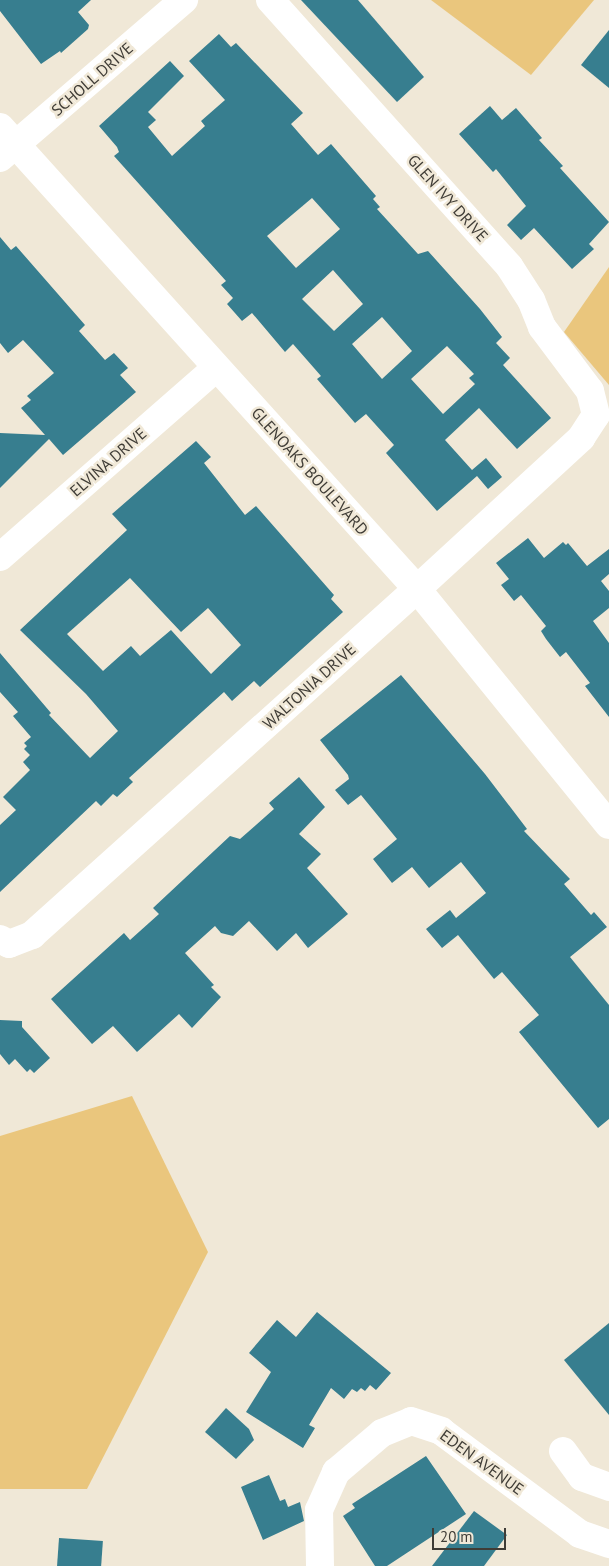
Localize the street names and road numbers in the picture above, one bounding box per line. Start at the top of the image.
street label: SCHOLL DRIVE [47,38,137,120]
street label: GLEN IVY DRIVE [404,150,492,246]
street label: GLENOAKS BOULEVARD [248,403,372,539]
street label: ELVINA DRIVE [66,423,150,501]
street label: WALTONIA DRIVE [258,639,360,733]
street label: EDEN AVENUE [436,1425,528,1499]

